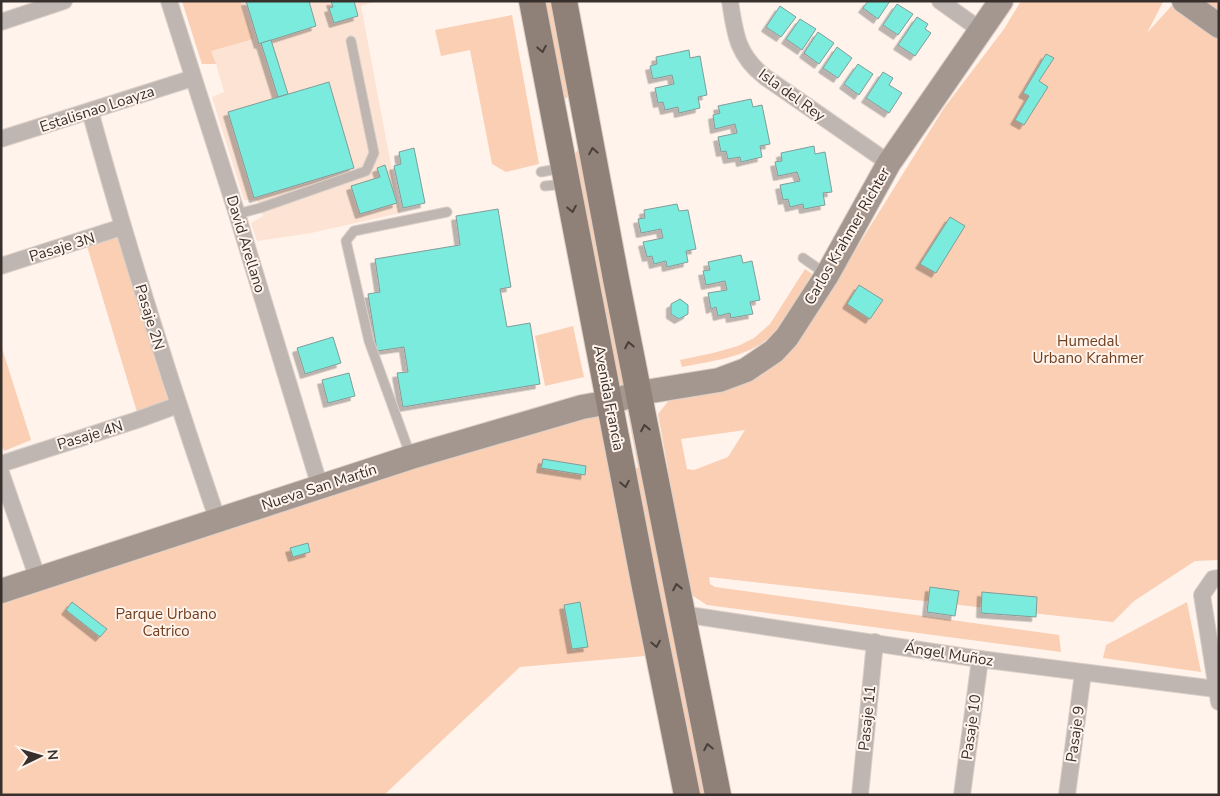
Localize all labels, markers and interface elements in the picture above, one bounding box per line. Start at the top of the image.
one-way arrow [536,45,546,54]
street label: Isla del Rey [755,64,830,126]
street label: Estalisnao Loayza [37,81,157,137]
one-way arrow [588,147,598,155]
street label: Carlos Krahmer Richter [799,163,895,308]
street label: David Arellano [222,193,270,295]
one-way arrow [566,204,577,213]
street label: Pasaje 3N [27,228,97,266]
street label: Pasaje 2N [131,282,169,352]
park label: Humedal Urbano Krahmer [1032,331,1144,368]
one-way arrow [624,341,635,350]
street label: Avenida Francia [589,344,629,452]
street label: Pasaje 4N [55,416,125,454]
one-way arrow [641,424,651,432]
street label: Nueva San Martín [259,459,379,515]
one-way arrow [620,480,630,489]
one-way arrow [672,583,683,592]
park label: Parque Urbano Catrico [115,604,217,641]
street label: Ángel Muñoz [903,637,995,671]
one-way arrow [651,639,661,648]
street label: Pasaje 11 [854,684,880,752]
street label: Pasaje 10 [957,693,985,761]
street label: Pasaje 9 [1061,705,1089,763]
north arrow [15,731,65,781]
one-way arrow [704,743,714,751]
text: N [43,749,62,761]

